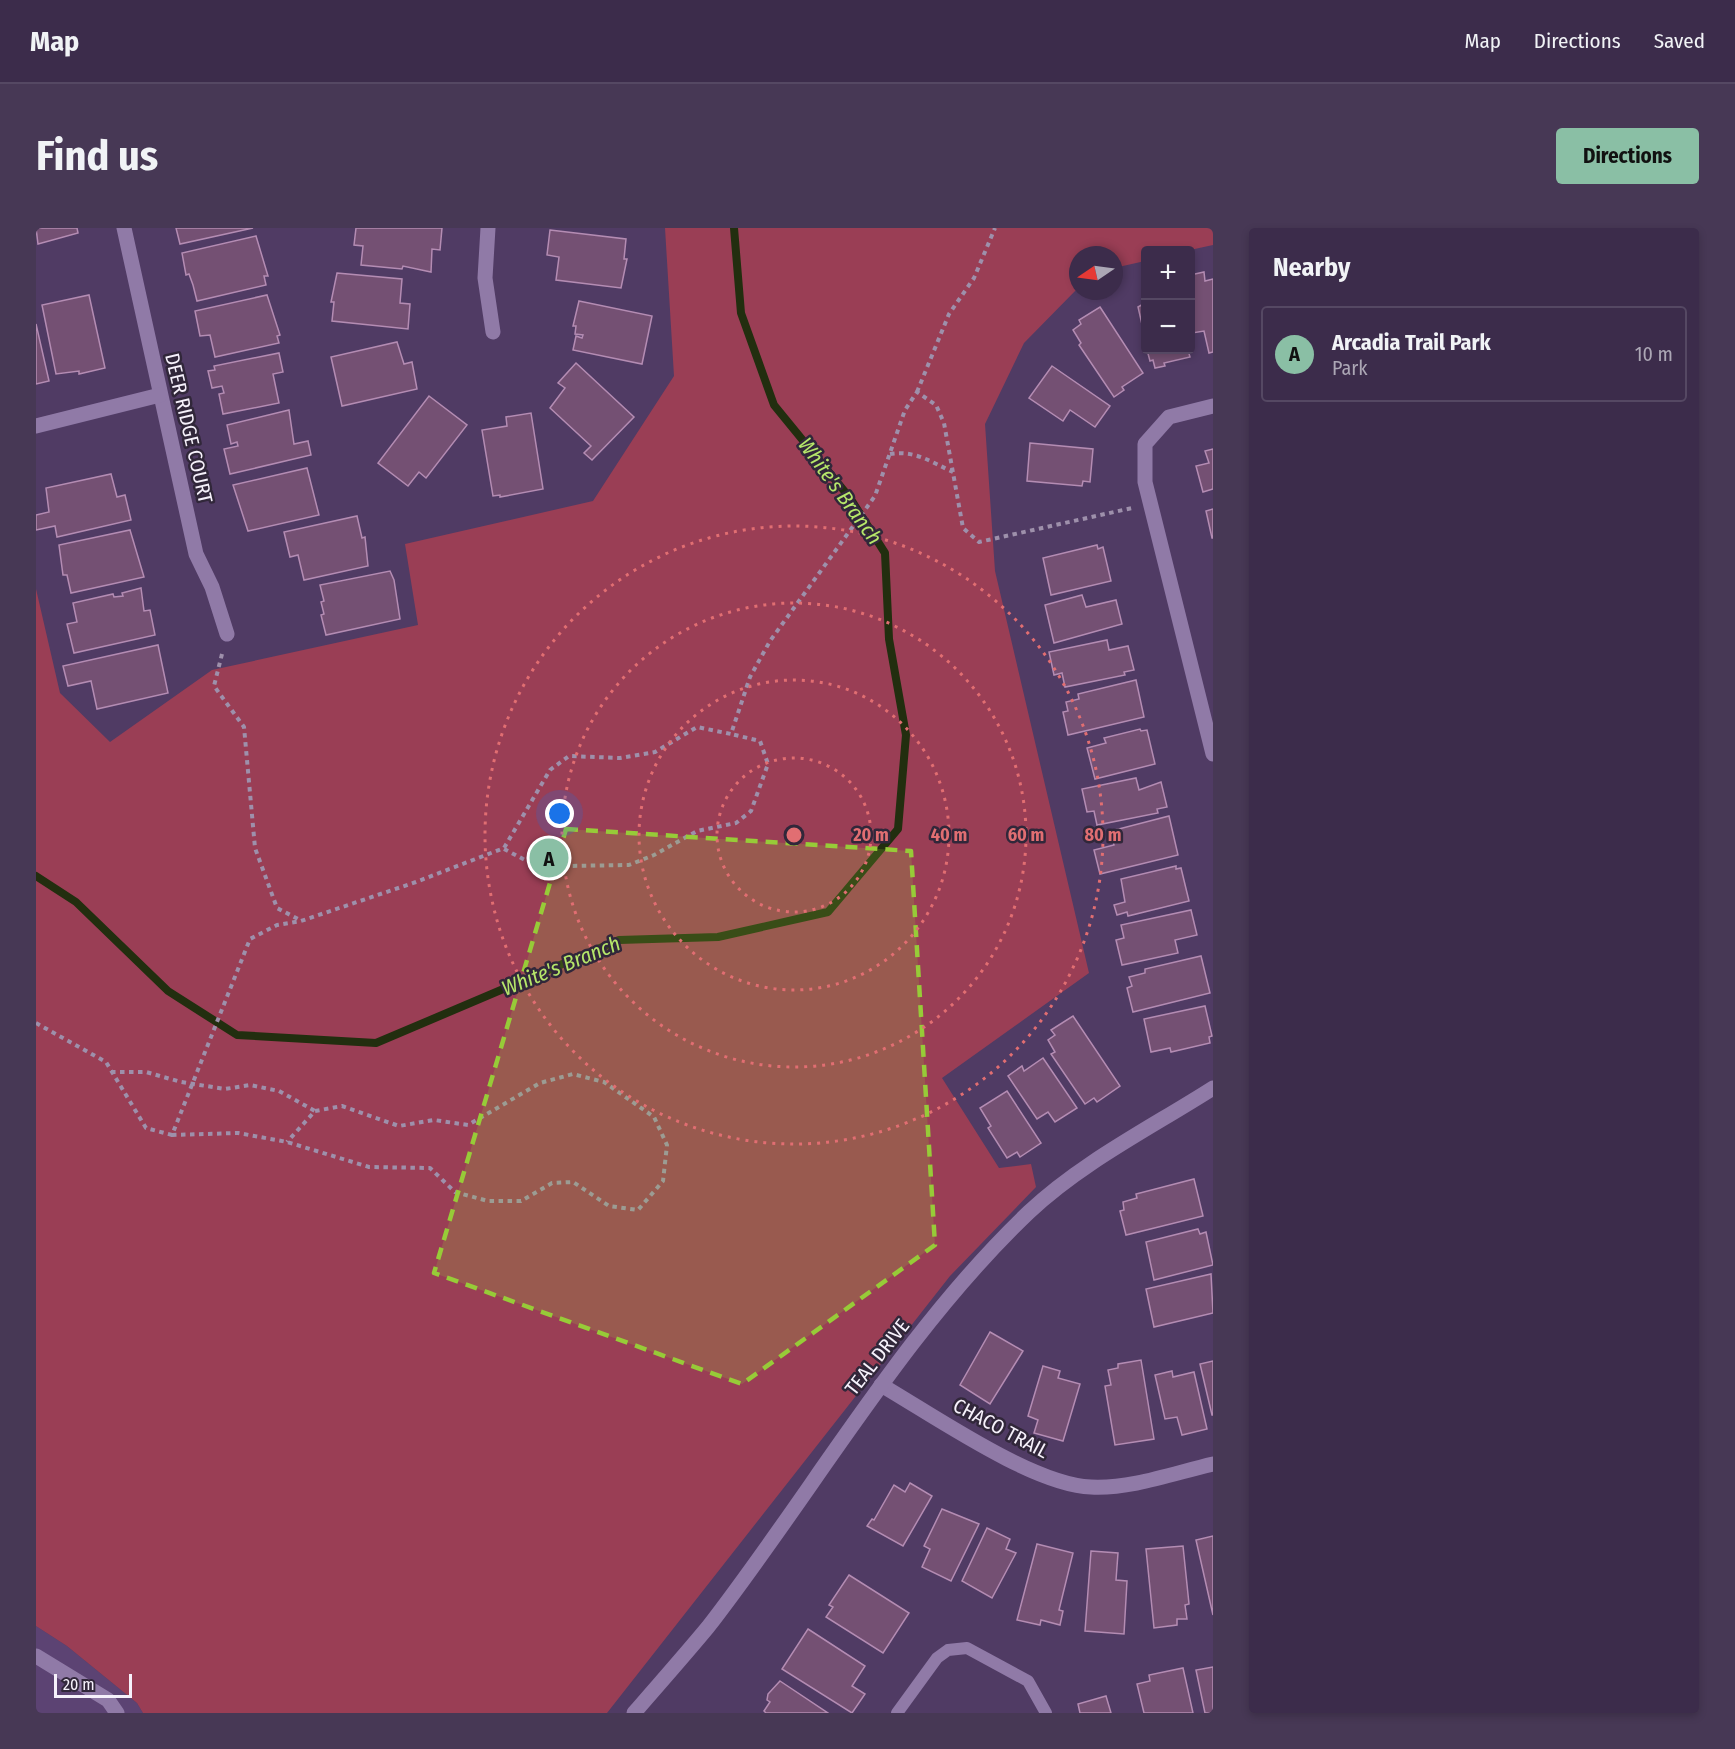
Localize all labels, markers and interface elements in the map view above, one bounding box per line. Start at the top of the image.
text: Map [30,25,79,58]
text: Map [1464,28,1501,54]
text: Directions [1534,28,1621,54]
text: Saved [1654,28,1705,54]
button: Directions [1556,128,1699,184]
text: Find us [36,131,158,181]
north arrow [1069,246,1123,300]
map controls [1141,246,1195,354]
button: + [1141,246,1195,300]
text: Nearby [1273,252,1350,283]
button: − [1141,300,1195,354]
text: Arcadia Trail Park [1332,329,1491,356]
text: A [1289,342,1300,366]
text: 10 m [1635,342,1673,366]
street label: DEER RIDGE COURT [160,351,218,506]
text: Park [1332,356,1368,380]
water label: White's Branch [792,432,888,550]
your location [545,799,574,828]
text: 20 m [852,824,889,846]
text: 40 m [931,824,967,846]
text: 60 m [1008,824,1044,846]
text: 80 m [1085,824,1121,846]
centre of rings [784,825,804,845]
pin: A [530,836,568,880]
water label: White's Branch [498,930,624,1002]
street label: TEAL DRIVE [840,1314,914,1400]
street label: CHACO TRAIL [949,1393,1053,1463]
scale bar [54,1671,132,1698]
text: 20 m [63,1675,94,1694]

